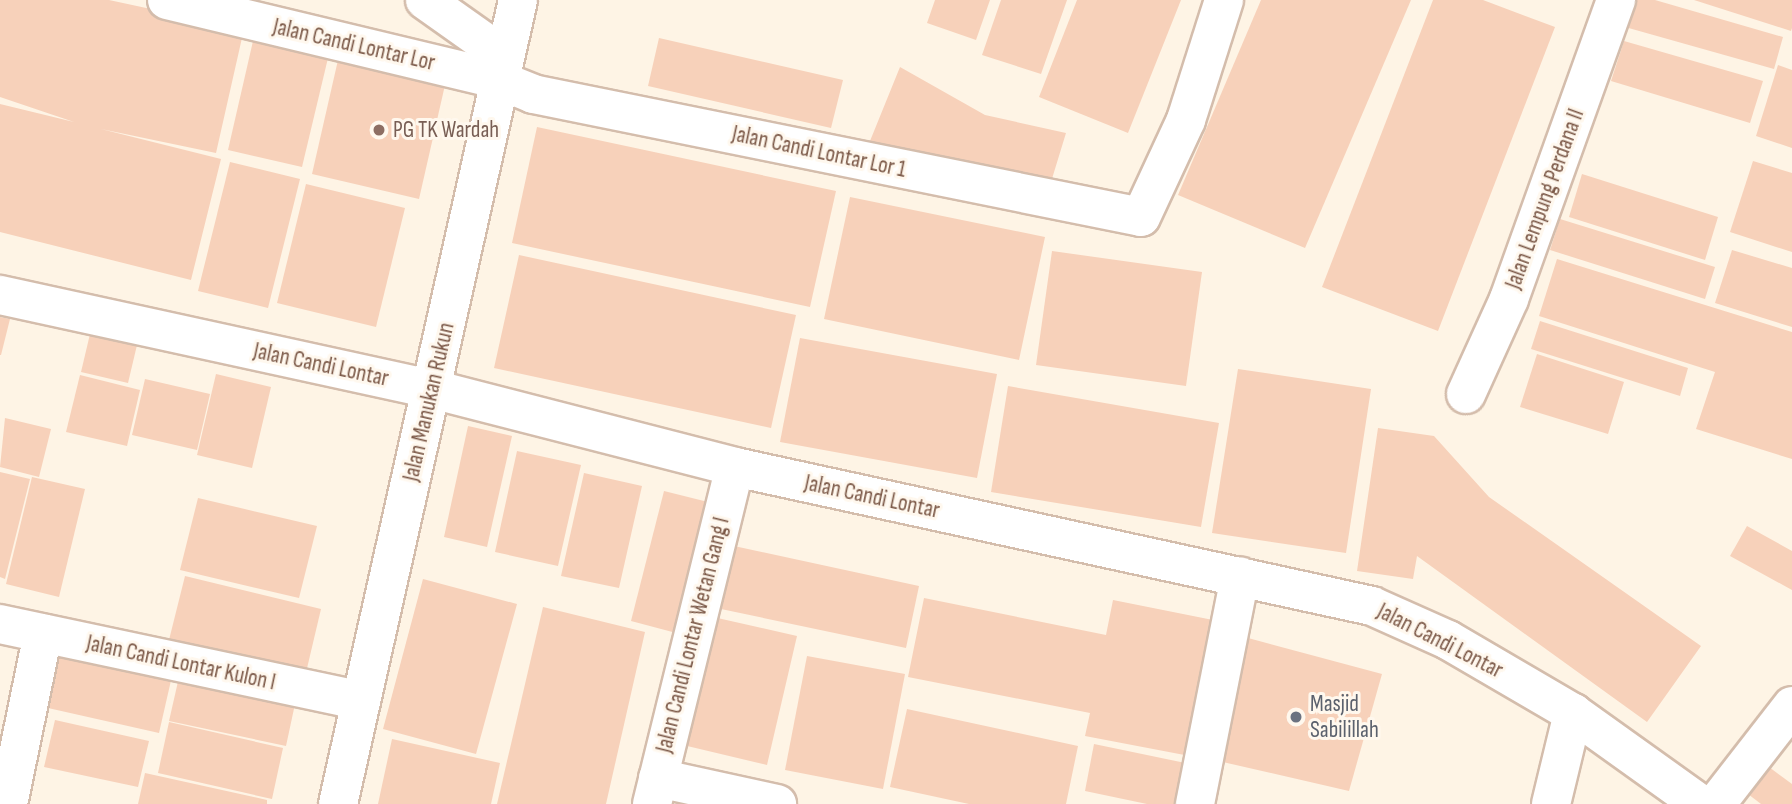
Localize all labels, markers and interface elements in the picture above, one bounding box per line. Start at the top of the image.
street label: Jalan Candi Lontar Lor [270,13,438,77]
street label: Jalan Lempung Perdana II [1500,105,1590,293]
place label: PG TK Wardah [393,116,499,144]
street label: Jalan Candi Lontar Lor 1 [730,120,908,184]
marker: PG TK Wardah [371,122,387,138]
street label: Jalan Manukan Rukun [397,320,461,484]
street label: Jalan Candi Lontar [251,337,391,393]
street label: Jalan Candi Lontar [802,469,942,525]
street label: Jalan Candi Lontar Wetan Gang I [650,514,736,756]
street label: Jalan Candi Lontar [1373,598,1507,684]
street label: Jalan Candi Lontar Kulon I [84,629,278,697]
place label: Masjid Sabilillah [1310,690,1379,744]
marker: Masjid Sabilillah [1288,709,1304,725]

